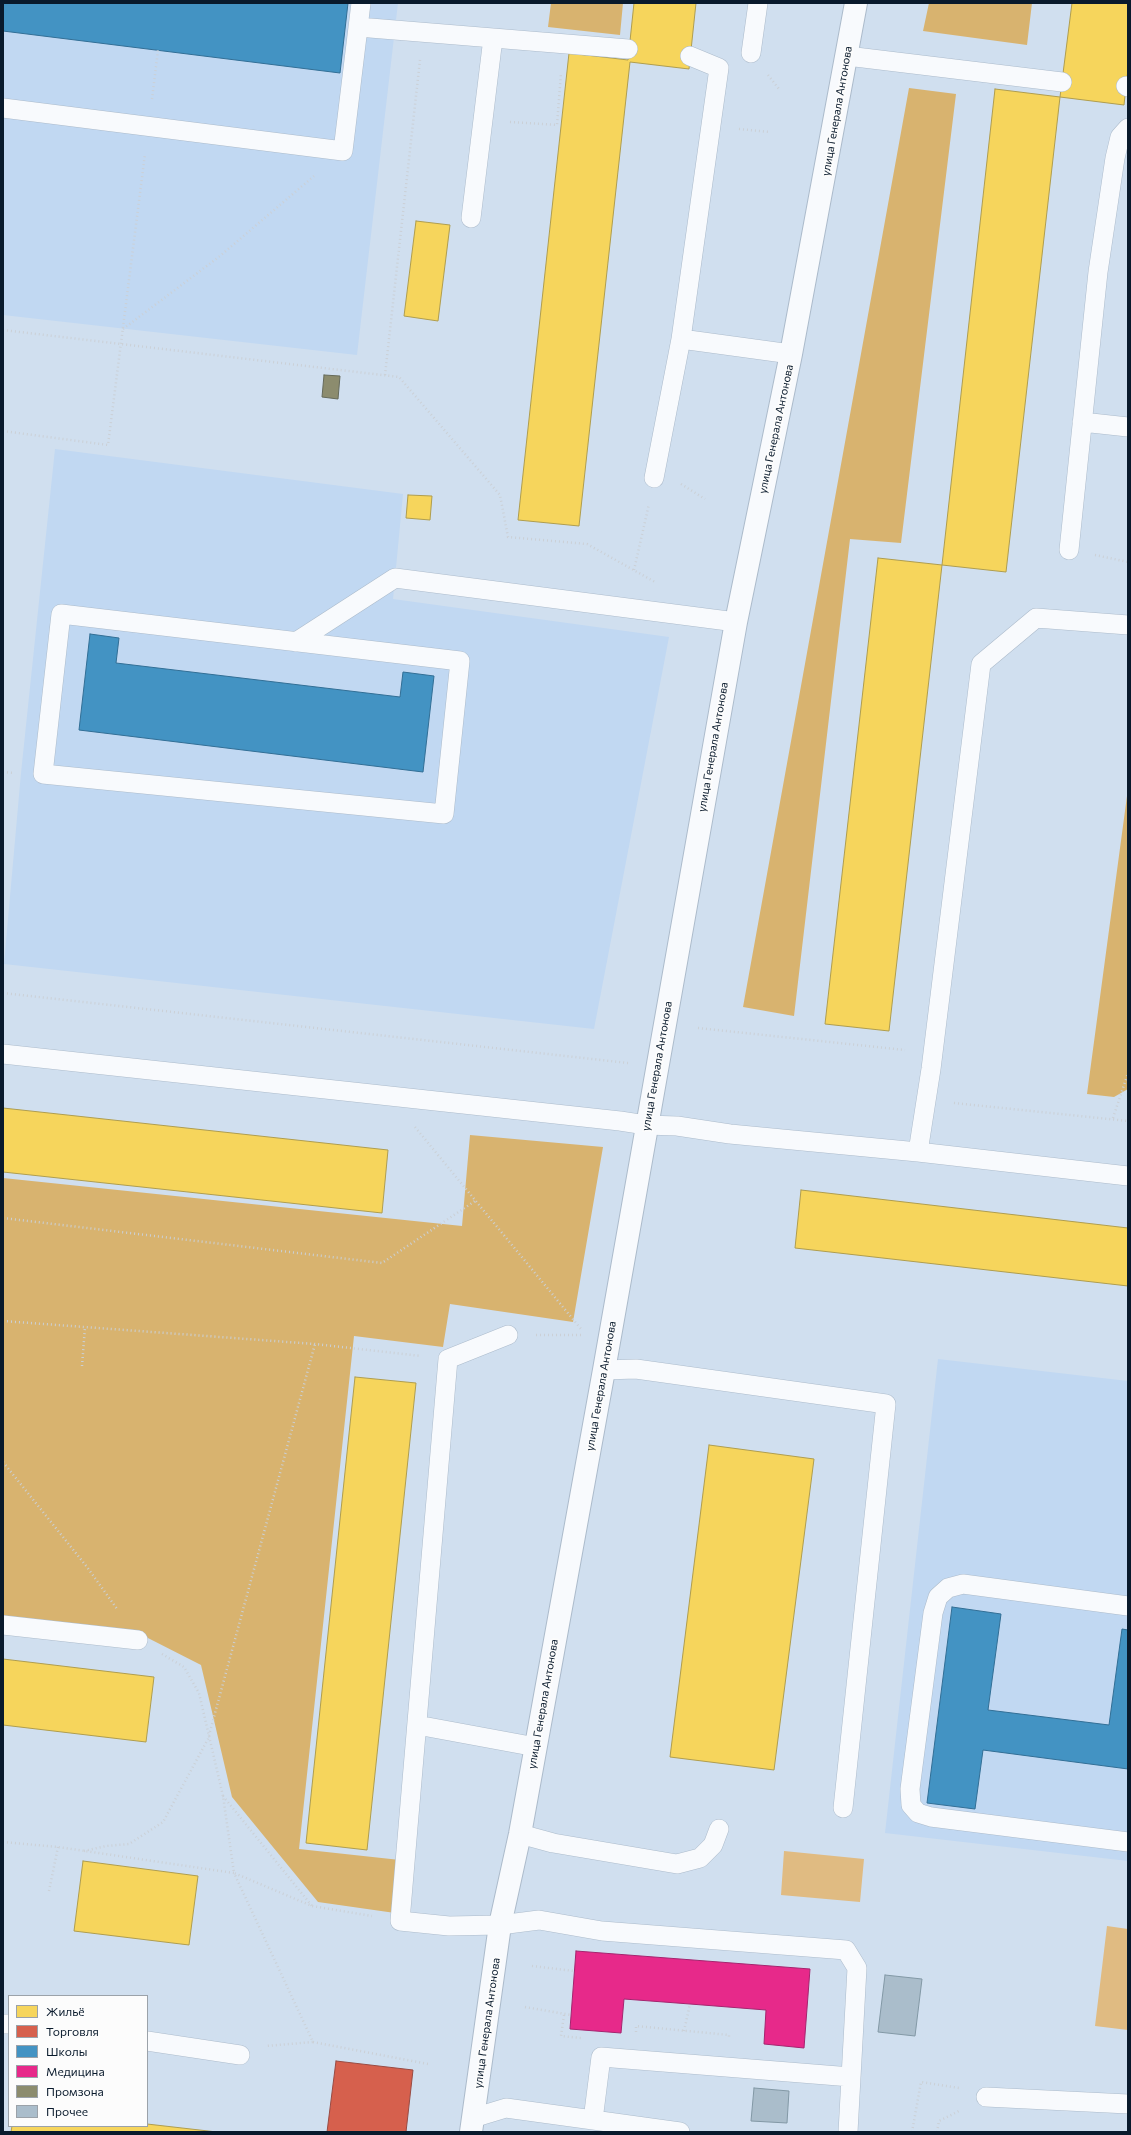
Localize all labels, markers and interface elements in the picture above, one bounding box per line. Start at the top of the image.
street label: улица Генерала Антонова [819,45,855,177]
street label: улица Генерала Антонова [756,363,796,495]
street label: улица Генерала Антонова [695,681,731,813]
street label: улица Генерала Антонова [639,1000,675,1132]
street label: улица Генерала Антонова [583,1320,619,1452]
street label: улица Генерала Антонова [525,1638,561,1770]
street label: улица Генерала Антонова [471,1957,503,2089]
legend [8,1995,148,2127]
text: Жильё [46,2004,85,2018]
text: Торговля [46,2024,99,2038]
text: Школы [46,2044,87,2058]
text: Медицина [46,2064,105,2078]
text: Промзона [46,2084,104,2098]
text: Прочее [46,2104,88,2118]

